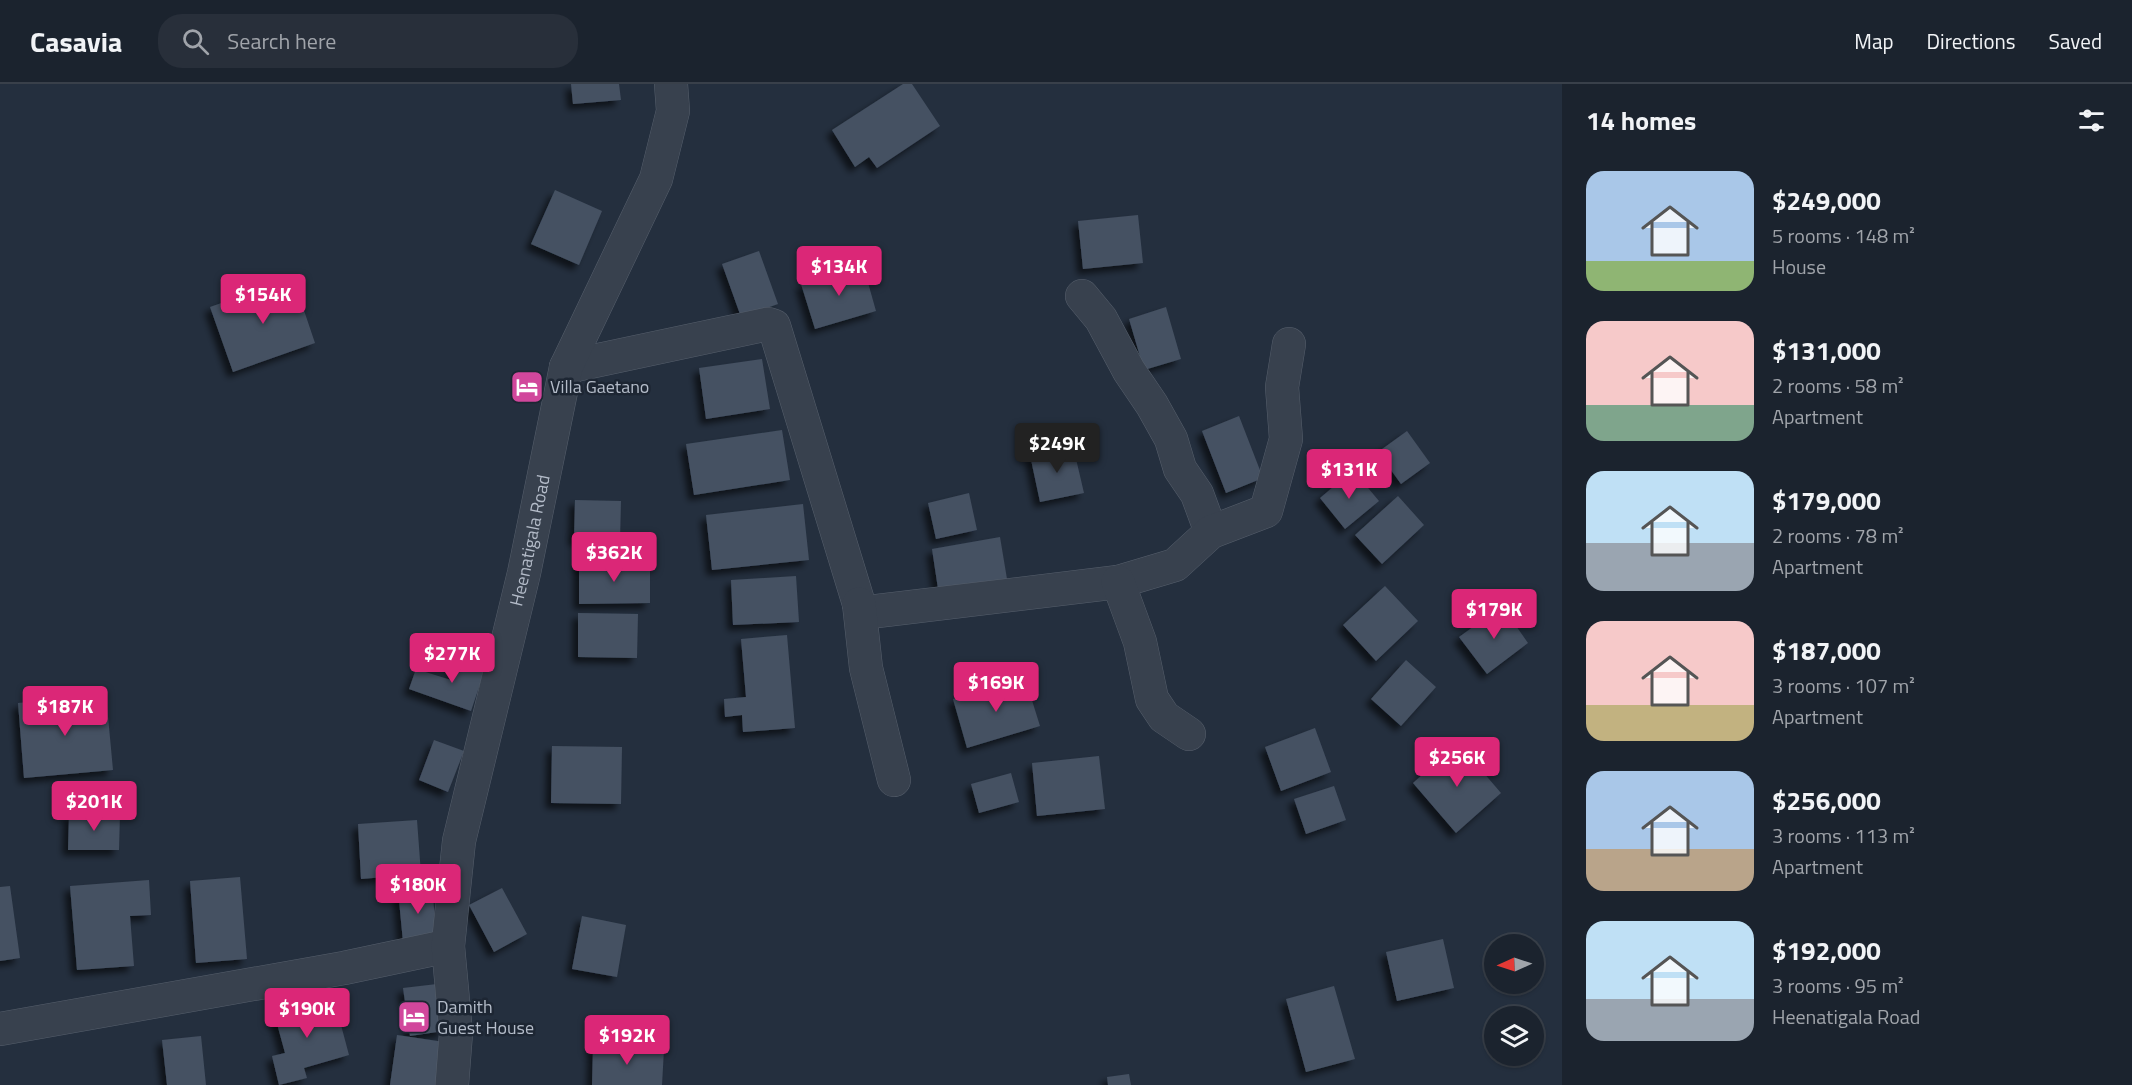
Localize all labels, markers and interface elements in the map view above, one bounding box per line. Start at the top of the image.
search box [158,14,578,68]
text: Casavia [30,20,122,63]
text: Search here [227,24,336,58]
icon: search [179,25,212,58]
text: Map [1854,25,1894,57]
text: Directions [1927,25,2016,57]
text: Saved [2049,25,2102,57]
text: 14 homes [1586,101,1696,140]
icon: filters [2075,104,2108,137]
text: $249,000 [1772,181,1881,220]
icon: home [1634,195,1706,267]
text: 5 rooms · 148 m² [1772,220,1915,251]
pin: $134K [797,246,881,297]
text: $134K [811,250,867,281]
text: House [1772,251,1826,282]
pin: $154K [221,274,305,325]
text: $154K [235,278,291,309]
text: $131,000 [1772,331,1881,370]
icon: home [1634,345,1706,417]
hotel icon: Villa Gaetano [509,369,545,405]
text: 2 rooms · 58 m² [1772,370,1904,401]
place label: Villa Gaetano [550,373,649,400]
text: Apartment [1772,401,1863,432]
pin: $249K [1015,423,1099,474]
text: $249K [1029,427,1085,458]
pin: $131K [1307,449,1391,500]
text: $131K [1321,453,1377,484]
street label: Heenatigala Road [502,472,557,609]
text: $179,000 [1772,481,1881,520]
icon: home [1634,495,1706,567]
text: 2 rooms · 78 m² [1772,520,1904,551]
pin: $362K [572,532,656,583]
text: $362K [586,536,642,567]
text: Apartment [1772,551,1863,582]
pin: $179K [1452,589,1536,640]
text: $179K [1466,593,1522,624]
text: $187,000 [1772,631,1881,670]
pin: $277K [410,633,494,684]
text: $277K [424,637,480,668]
icon: home [1634,645,1706,717]
pin: $169K [954,662,1038,713]
text: $169K [968,666,1024,697]
text: 3 rooms · 107 m² [1772,670,1915,701]
pin: $187K [23,686,107,737]
text: $187K [37,690,93,721]
text: Apartment [1772,701,1863,732]
pin: $256K [1415,737,1499,788]
text: $256K [1429,741,1485,772]
pin: $201K [52,781,136,832]
text: $256,000 [1772,781,1881,820]
text: $201K [66,785,122,816]
icon: home [1634,795,1706,867]
text: 3 rooms · 113 m² [1772,820,1915,851]
text: Apartment [1772,851,1863,882]
pin: $180K [376,864,460,915]
text: $180K [390,868,446,899]
text: $192,000 [1772,931,1881,970]
north arrow [1484,934,1544,994]
map controls [1484,934,1544,1066]
icon: home [1634,945,1706,1017]
text: 3 rooms · 95 m² [1772,970,1904,1001]
pin: $190K [265,988,349,1039]
text: $190K [279,992,335,1023]
place label: Damith Guest House [437,993,534,1041]
hotel icon: Damith Guest House [396,999,432,1035]
text: Heenatigala Road [1772,1001,1920,1032]
button: layers [1484,1006,1544,1066]
pin: $192K [585,1015,669,1066]
text: $192K [599,1019,655,1050]

